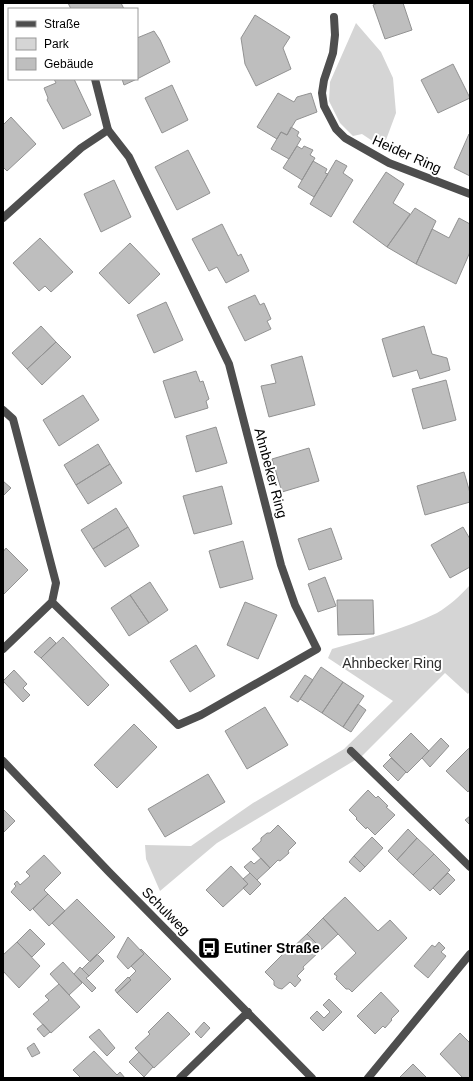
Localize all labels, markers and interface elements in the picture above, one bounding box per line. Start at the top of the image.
legend [8,8,138,80]
text: Straße [44,17,80,31]
text: Park [44,37,70,51]
text: Gebäude [44,57,94,71]
street label: Heider Ring [370,132,444,176]
street label: Ahnbeker Ring [251,426,291,520]
park label: Ahnbecker Ring [342,655,442,671]
street label: Schulweg [139,884,193,938]
bus stop icon: Eutiner Straße [196,935,222,961]
place label: Eutiner Straße [224,940,320,956]

